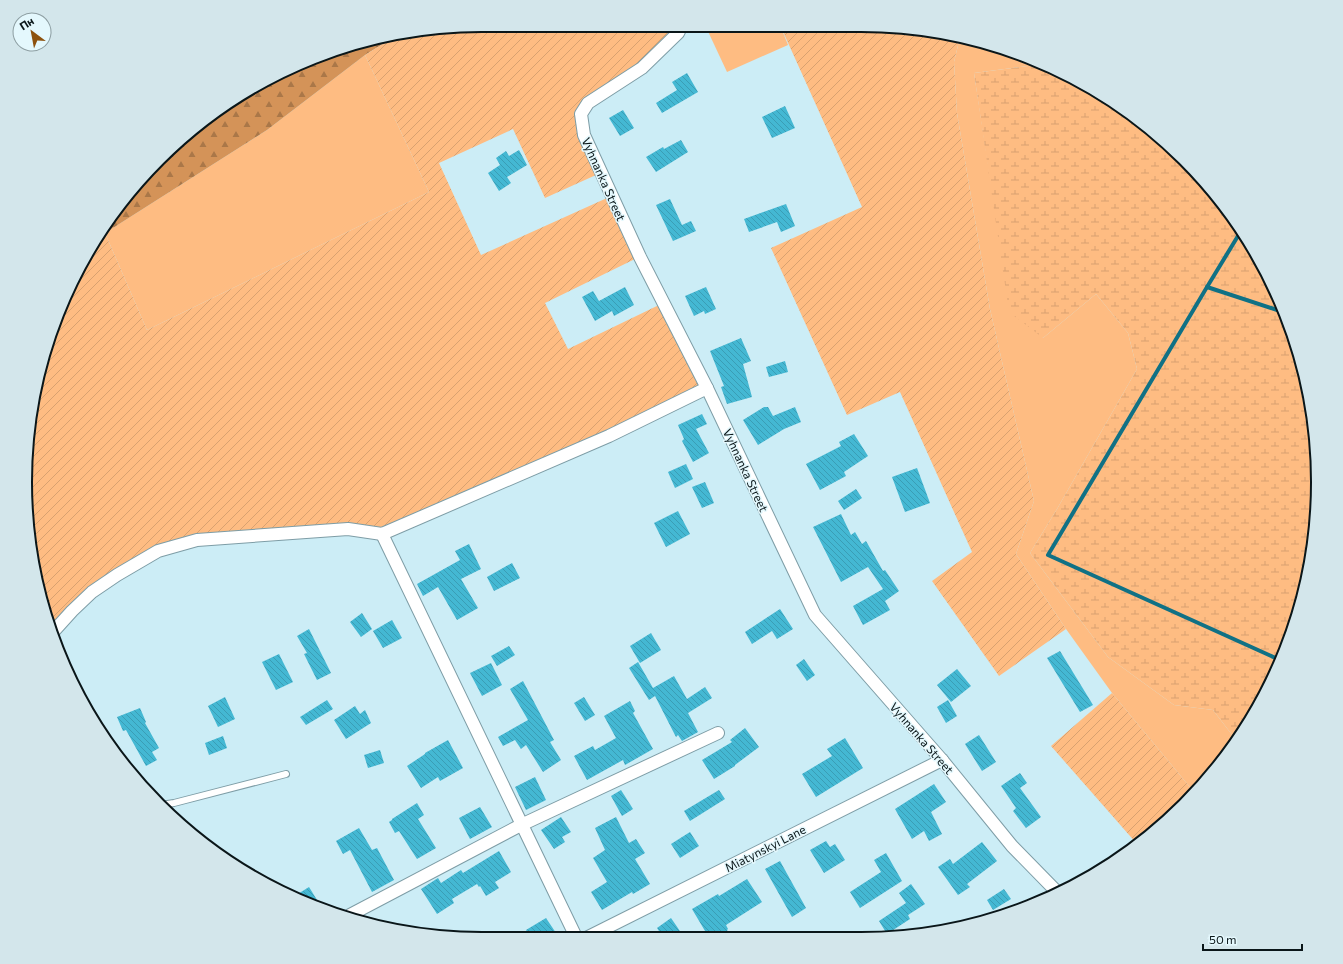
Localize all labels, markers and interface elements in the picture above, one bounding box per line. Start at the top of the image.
north arrow [12,12,52,52]
text: Пн [17,14,36,32]
street label: Vyhnanka Street [579,135,629,223]
street label: Vyhnanka Street [721,426,771,514]
street label: Vyhnanka Street [887,699,957,777]
street label: Miatynskyi Lane [722,822,808,874]
scale bar [1203,926,1302,952]
text: 50 m [1209,932,1237,946]

